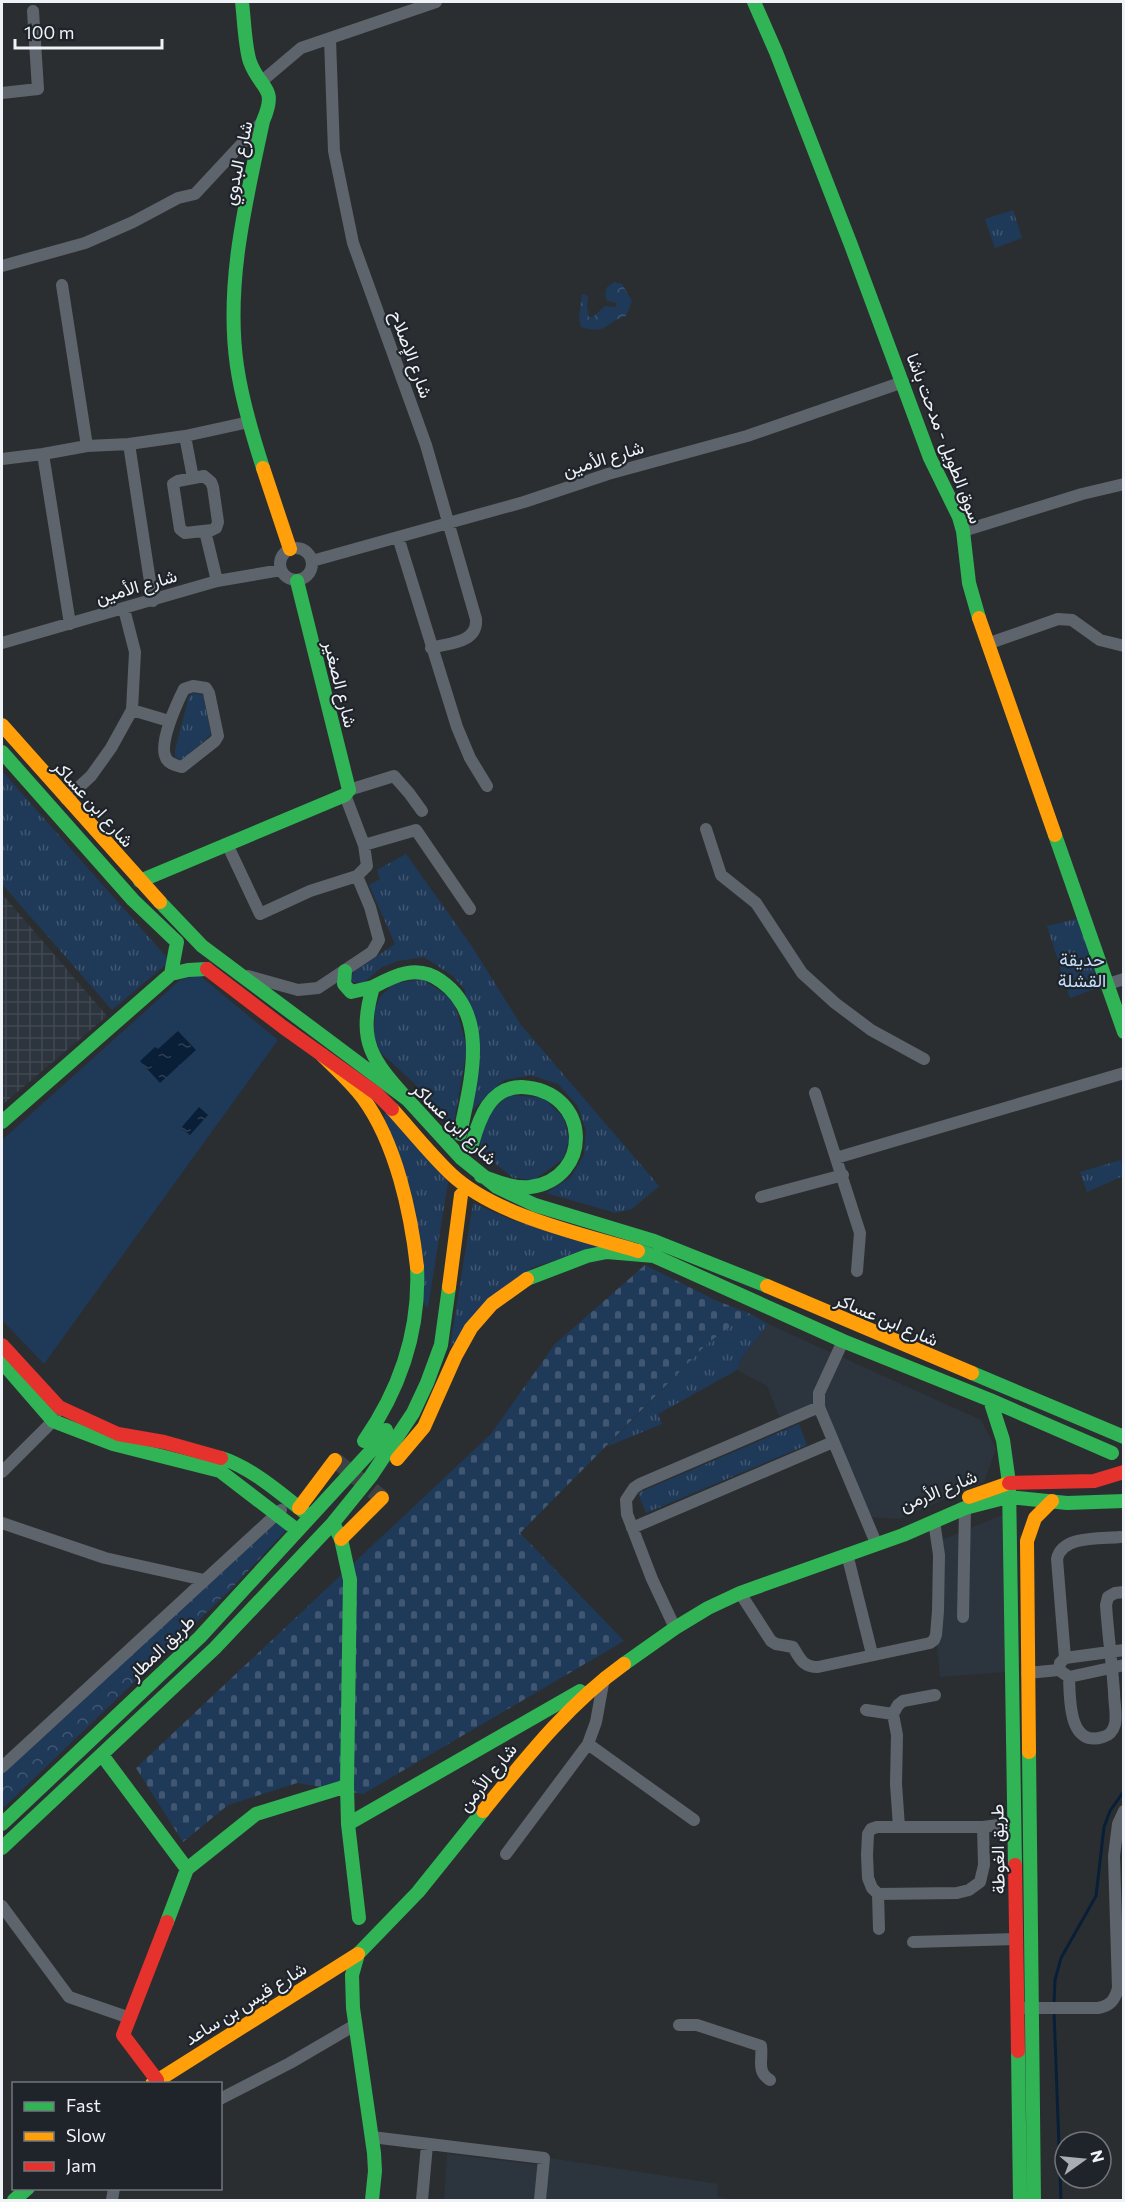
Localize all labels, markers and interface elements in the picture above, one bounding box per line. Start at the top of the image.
scale bar [15,12,162,50]
text: 100 m [24,21,74,43]
street label: شارع البدوي [217,119,262,208]
street label: شارع الإصلاح [384,307,438,402]
street label: سوق الطويل - مدحت باشا [901,350,988,527]
street label: شارع الأمين [560,435,647,483]
street label: شارع الأمين [93,564,180,610]
street label: شارع الصغير [317,637,362,730]
street label: شارع ابن عساكر [47,754,139,852]
park label: حديقة القشلة [1058,948,1106,991]
street label: شارع ابن عساكر [406,1076,502,1170]
street label: شارع ابن عساكر [830,1287,942,1352]
street label: شارع الأرمن [896,1465,981,1517]
street label: طريق المطار [122,1610,200,1686]
street label: شارع الأرمن [453,1738,523,1817]
street label: طريق الغوطة [985,1804,1010,1894]
street label: شارع قيس بن ساعد [180,1957,311,2051]
legend [12,2082,222,2190]
text: Fast [66,2094,101,2116]
text: Slow [66,2124,106,2146]
north arrow [1053,2130,1113,2190]
text: N [1087,2148,1109,2164]
text: Jam [66,2154,96,2176]

